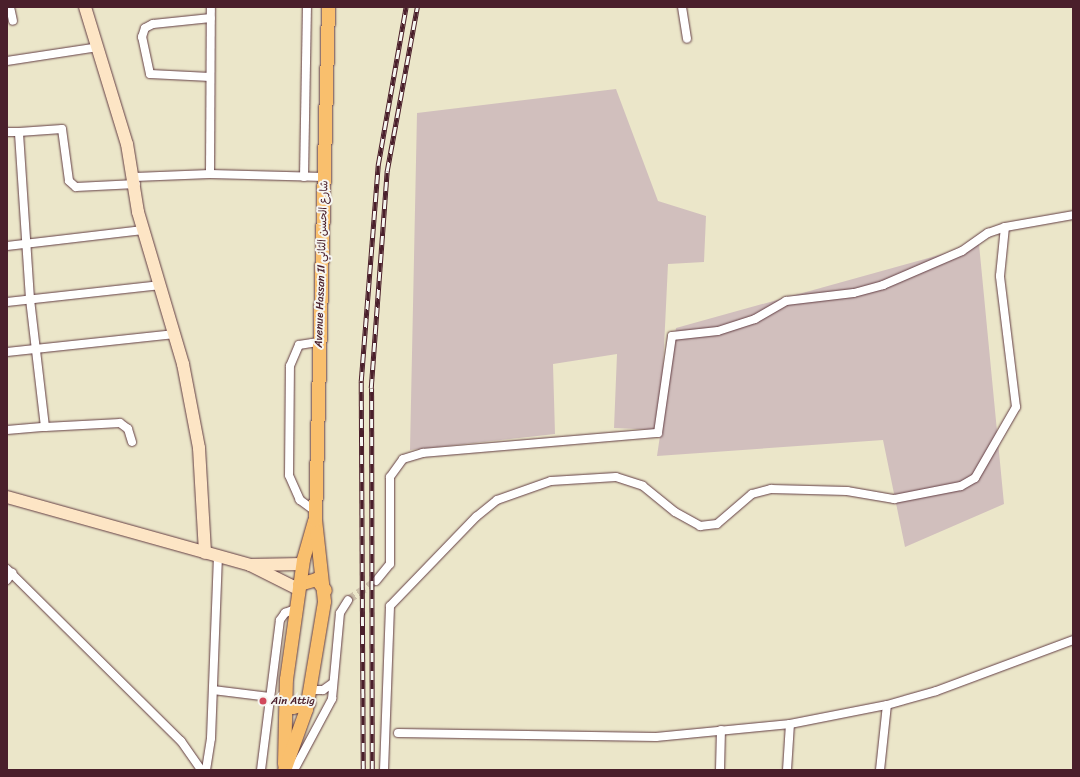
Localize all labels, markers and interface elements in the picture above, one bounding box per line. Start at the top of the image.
street label: Avenue Hassan II شارع الحسن الثاني [312,180,332,348]
place label: Ain Attig [271,694,315,708]
marker: Ain Attig [258,696,268,706]

